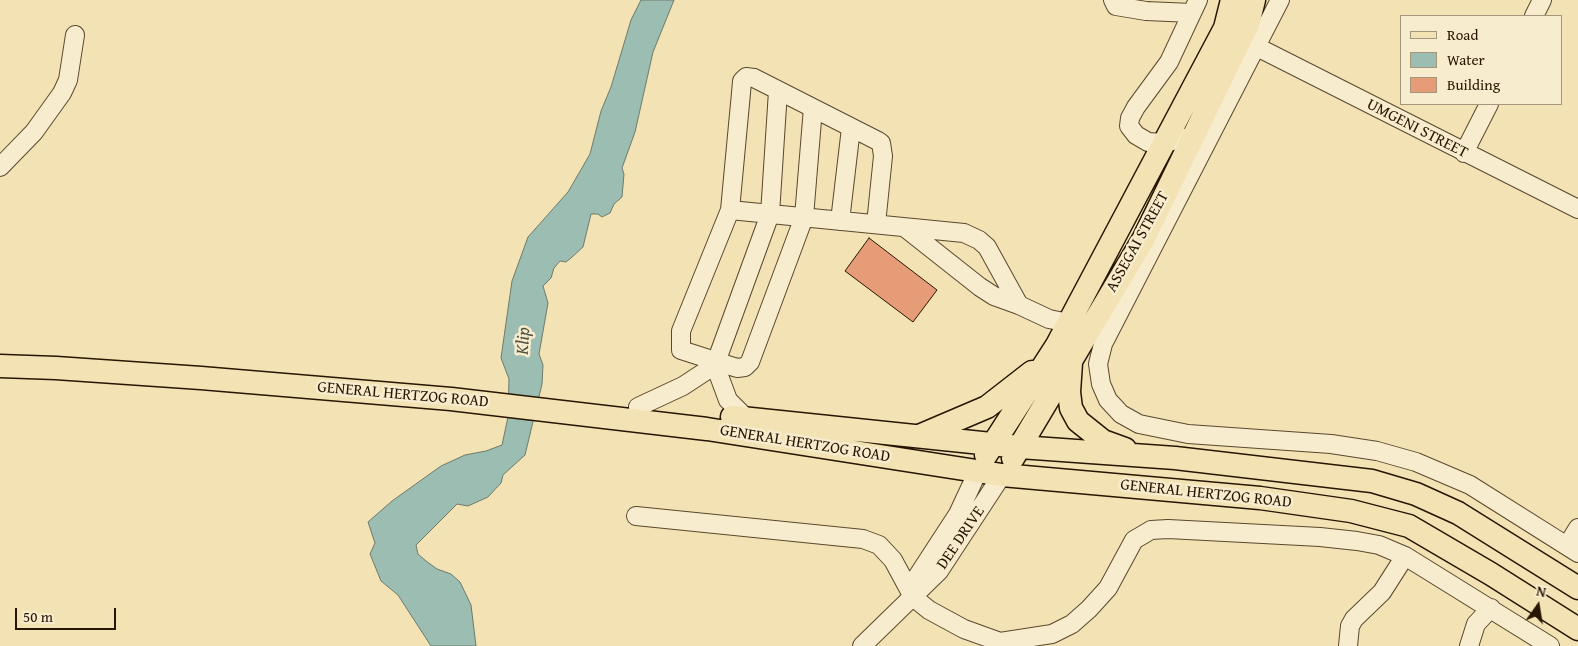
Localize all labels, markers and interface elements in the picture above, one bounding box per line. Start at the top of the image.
legend [1400,15,1563,105]
text: Road [1447,24,1478,45]
text: Water [1447,49,1485,70]
text: Building [1447,74,1500,95]
street label: UMGENI STREET [1363,95,1471,163]
street label: ASSEGAI STREET [1102,188,1174,296]
water label: Klip [512,327,536,355]
street label: GENERAL HERTZOG ROAD [317,378,489,412]
street label: GENERAL HERTZOG ROAD [719,421,891,467]
street label: GENERAL HERTZOG ROAD [1120,475,1292,513]
street label: DEE DRIVE [933,503,989,573]
north arrow [1513,581,1563,631]
text: N [1535,581,1548,602]
scale bar [18,598,119,630]
text: 50 m [23,606,53,627]

